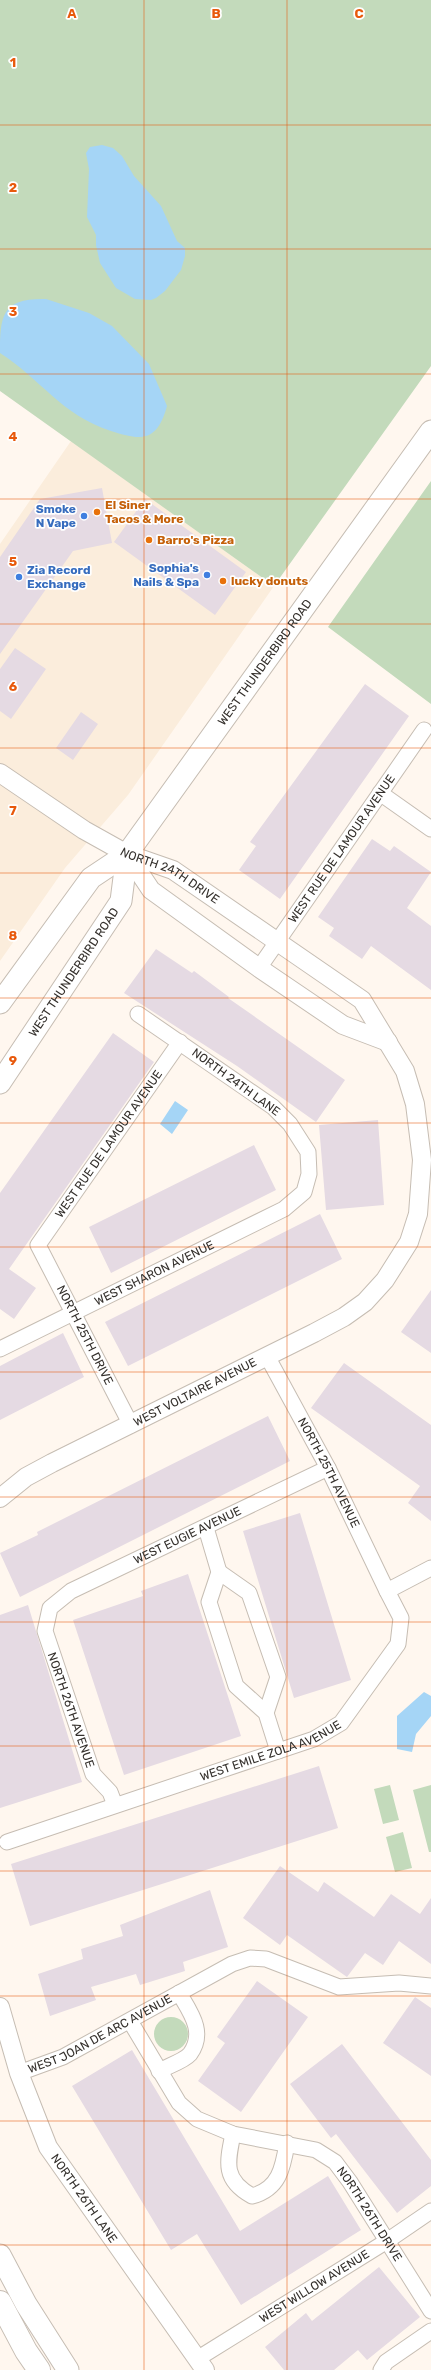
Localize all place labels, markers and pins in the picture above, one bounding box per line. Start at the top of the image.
place label: El Siner Tacos & More [105,498,183,526]
place label: Smoke N Vape [36,502,76,530]
marker: El Siner Tacos & More [92,507,102,517]
marker: Smoke N Vape [79,511,89,521]
place label: Barro's Pizza [157,533,234,547]
marker: Barro's Pizza [144,535,154,545]
place label: Sophia's Nails & Spa [133,561,199,589]
place label: Zia Record Exchange [27,563,91,591]
marker: Sophia's Nails & Spa [202,570,212,580]
marker: Zia Record Exchange [14,572,24,582]
place label: lucky donuts [231,574,309,588]
marker: lucky donuts [218,576,228,586]

